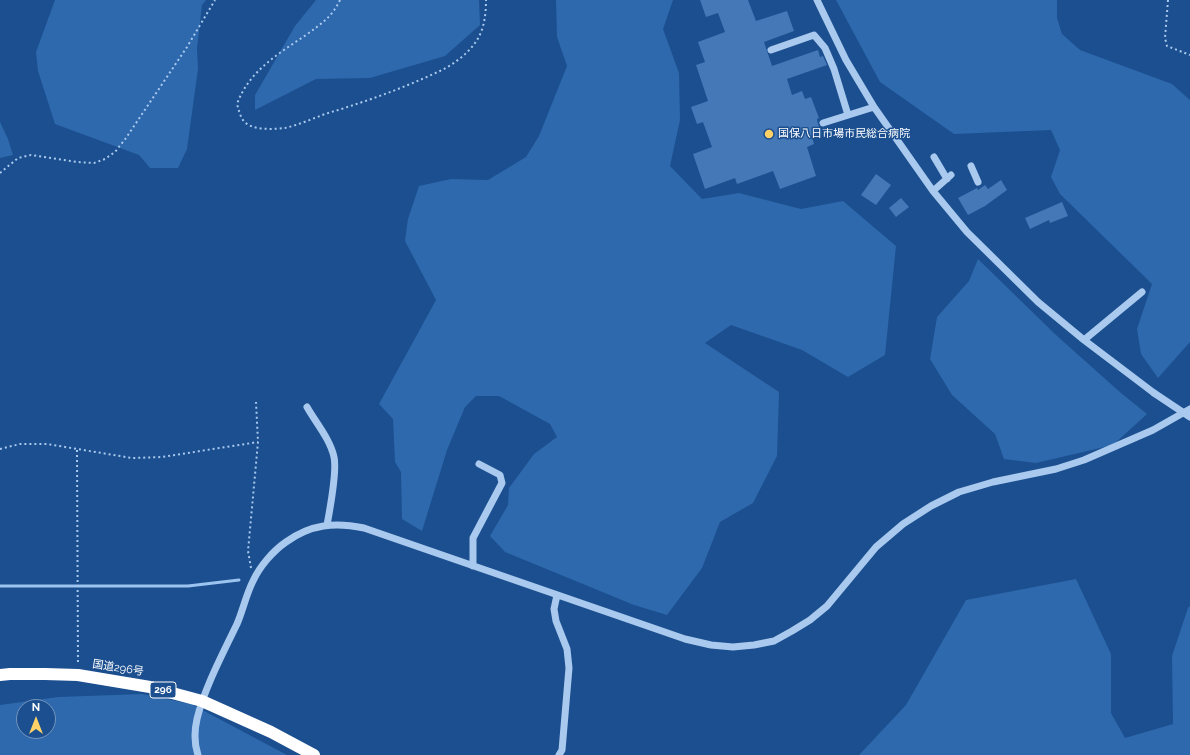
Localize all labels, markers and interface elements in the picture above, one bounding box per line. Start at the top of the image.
place label: 国保八日市場市民総合病院 [778,127,910,141]
marker: 国保八日市場市民総合病院 [763,128,775,140]
street label: 国道296号 [91,657,145,679]
road number: 296 [150,682,176,698]
north arrow [16,699,56,739]
text: N [32,701,40,714]

